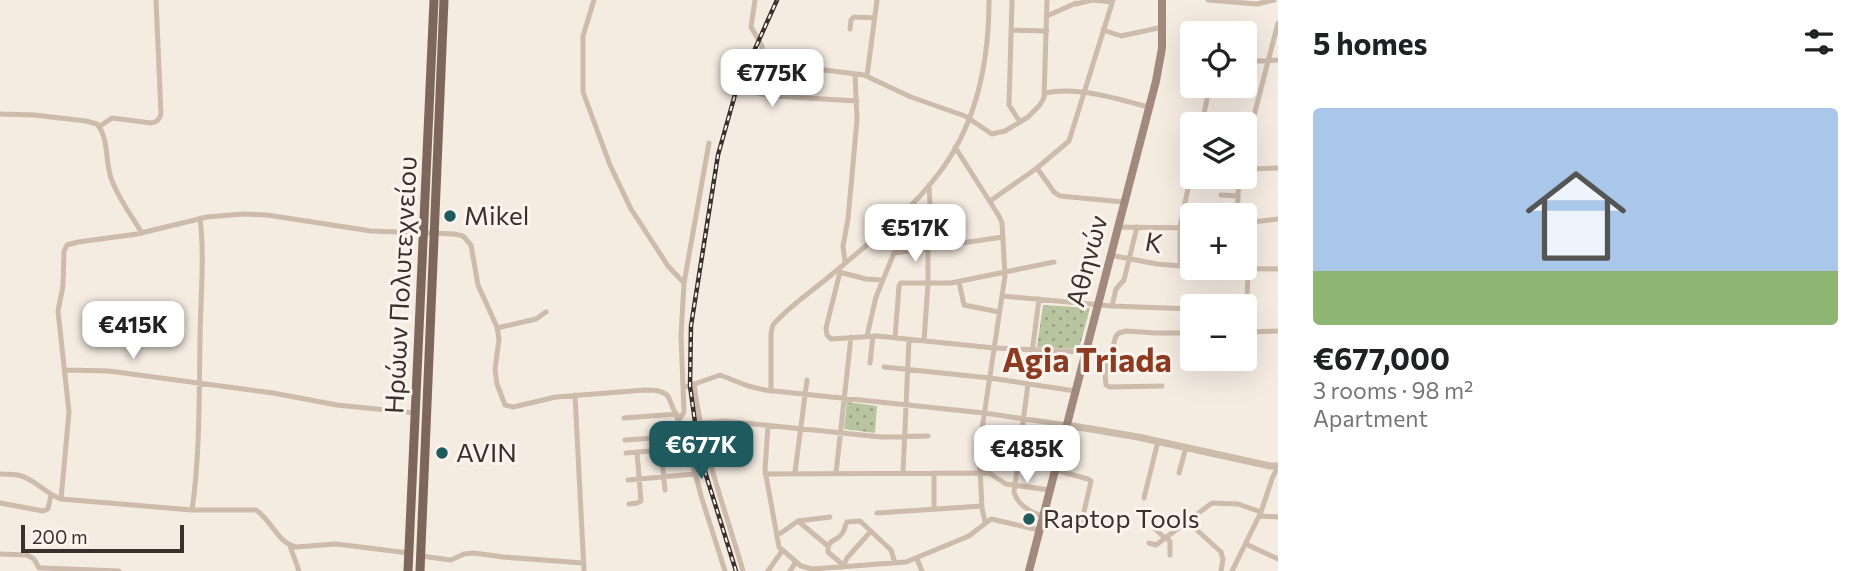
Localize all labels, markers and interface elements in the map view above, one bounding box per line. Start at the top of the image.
map controls [1180,21,1257,371]
button: locate [1180,21,1257,98]
icon: filters [1800,23,1838,61]
text: 5 homes [1313,24,1427,61]
pin: €775K [723,50,821,109]
text: €775K [737,58,807,86]
button: layers [1180,112,1257,189]
icon: home [1513,153,1639,279]
street label: Ηρώων Πολυτεχνείου [377,155,422,415]
place label: Mikel [464,199,529,230]
button: + [1180,203,1257,280]
pin: €517K [866,204,964,264]
marker: Mikel [442,208,458,224]
street label: Αθηνών [1058,211,1113,310]
text: €517K [881,213,949,241]
street label: Κ [1143,225,1166,258]
button: − [1180,294,1257,371]
pin: €415K [84,302,182,361]
text: €415K [98,310,168,338]
district label: Agia Triada [1002,338,1172,379]
text: €677,000 [1313,339,1450,376]
text: 3 rooms · 98 m² [1313,376,1473,404]
text: Apartment [1313,404,1428,432]
pin: €677K [652,421,750,481]
pin: €485K [978,426,1076,485]
text: €677K [665,430,737,458]
text: €485K [990,434,1064,462]
place label: AVIN [456,436,517,467]
marker: AVIN [434,445,450,461]
place label: Raptop Tools [1043,502,1200,533]
marker: Raptop Tools [1021,511,1037,527]
scale bar [21,522,184,554]
text: 200 m [32,525,88,548]

